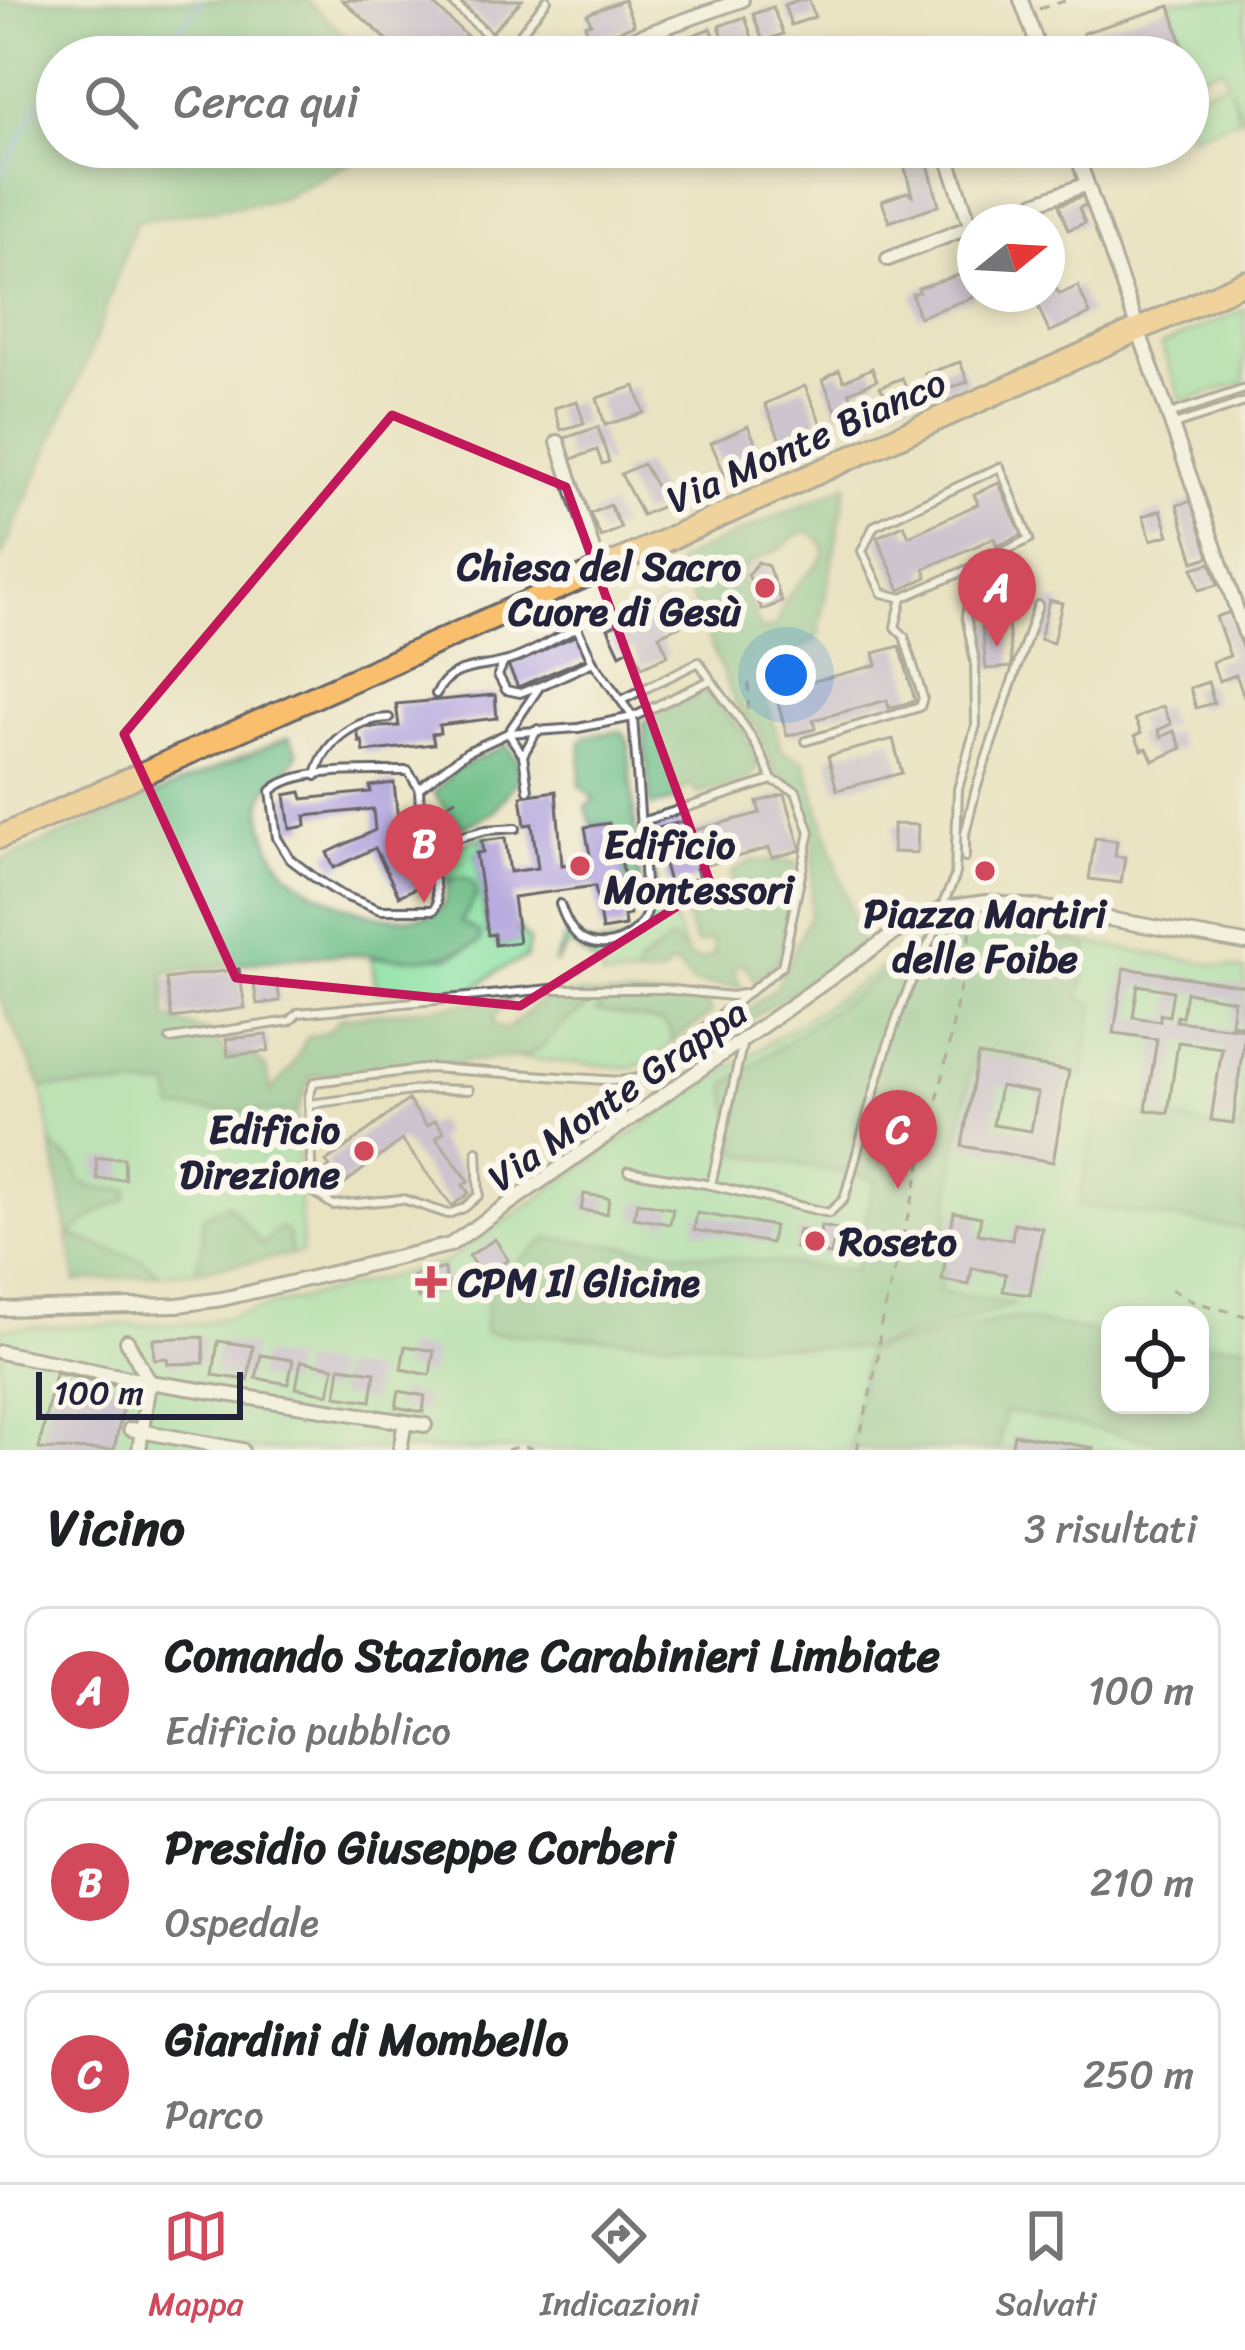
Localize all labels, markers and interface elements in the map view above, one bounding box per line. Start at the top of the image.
search box [36,36,1209,168]
text: Cerca qui [174,62,359,142]
icon: search [78,69,144,135]
north arrow [957,204,1065,312]
street label: Via Monte Bianco [655,348,957,533]
place label: Chiesa del Sacro Cuore di Gesù [456,532,742,646]
pin: A [958,548,1036,647]
marker: Chiesa del Sacro Cuore di Gesù [752,575,778,601]
your location [756,645,816,705]
pin: B [385,804,463,903]
place label: Edificio Montessori [603,810,796,924]
marker: Edificio Montessori [567,853,593,879]
marker: Piazza Martiri delle Foibe [972,858,998,884]
place label: Piazza Martiri delle Foibe [864,879,1108,993]
street label: Via Monte Grappa [473,978,762,1210]
pin: C [859,1090,937,1189]
place label: Edificio Direzione [180,1095,341,1209]
marker: Edificio Direzione [351,1138,377,1164]
place label: Roseto [838,1207,958,1276]
marker: Roseto [802,1228,828,1254]
place label: CPM Il Glicine [457,1248,700,1317]
marker: CPM Il Glicine [415,1266,447,1298]
map controls [1101,1306,1209,1414]
button: locate [1101,1306,1209,1414]
text: 100 m [54,1364,144,1422]
scale bar [36,1366,243,1419]
text: Vicino [48,1483,185,1573]
text: 3 risultati [1024,1494,1197,1563]
text: Comando Stazione Carabinieri Limbiate [165,1616,940,1696]
text: A [77,1656,103,1725]
text: 100 m [1088,1656,1194,1725]
text: Edificio pubblico [165,1696,451,1765]
text: Presidio Giuseppe Corberi [165,1808,675,1888]
text: B [78,1848,102,1917]
text: 210 m [1090,1848,1194,1917]
text: Ospedale [165,1888,319,1957]
text: Giardini di Mombello [165,2000,568,2080]
text: C [78,2040,102,2109]
text: 250 m [1083,2040,1194,2109]
text: Parco [165,2080,264,2149]
tab: Mappa [148,2203,243,2333]
tab: Indicazioni [540,2203,699,2333]
tab: Salvati [996,2203,1097,2333]

